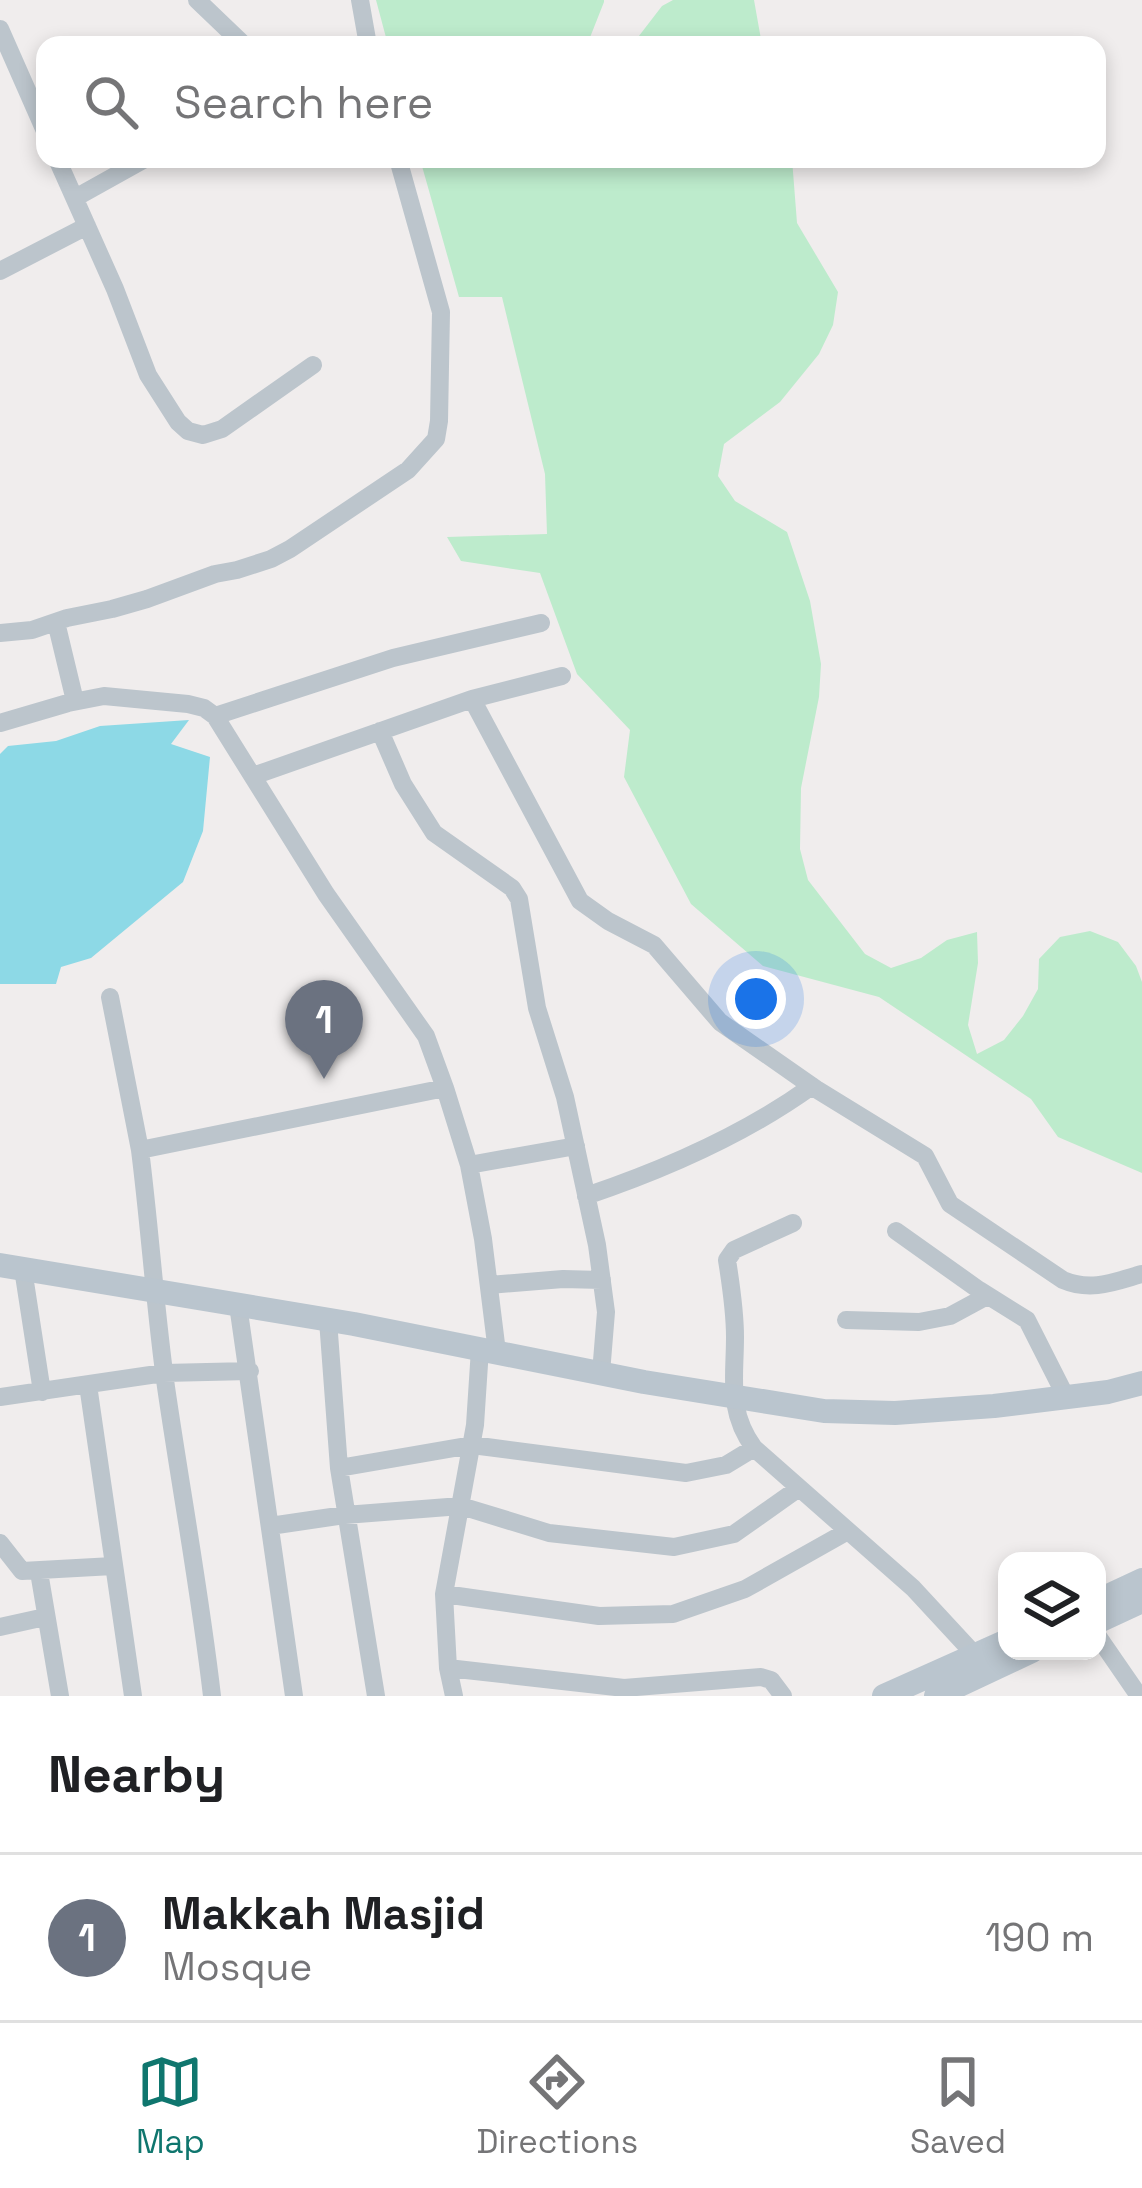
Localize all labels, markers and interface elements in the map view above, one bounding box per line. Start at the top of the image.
search box [36,36,1106,168]
icon: search [78,69,144,135]
text: Search here [174,74,433,131]
your location [726,969,786,1029]
pin: 1 [285,980,363,1079]
map controls [998,1552,1106,1660]
button: layers [998,1552,1106,1660]
text: Nearby [48,1742,225,1807]
text: Makkah Masjid [162,1885,485,1942]
text: 1 [78,1913,96,1962]
text: 190 m [985,1913,1094,1962]
text: Mosque [162,1942,312,1991]
tab: Map [136,2049,205,2163]
tab: Directions [476,2049,638,2163]
tab: Saved [910,2049,1006,2163]

